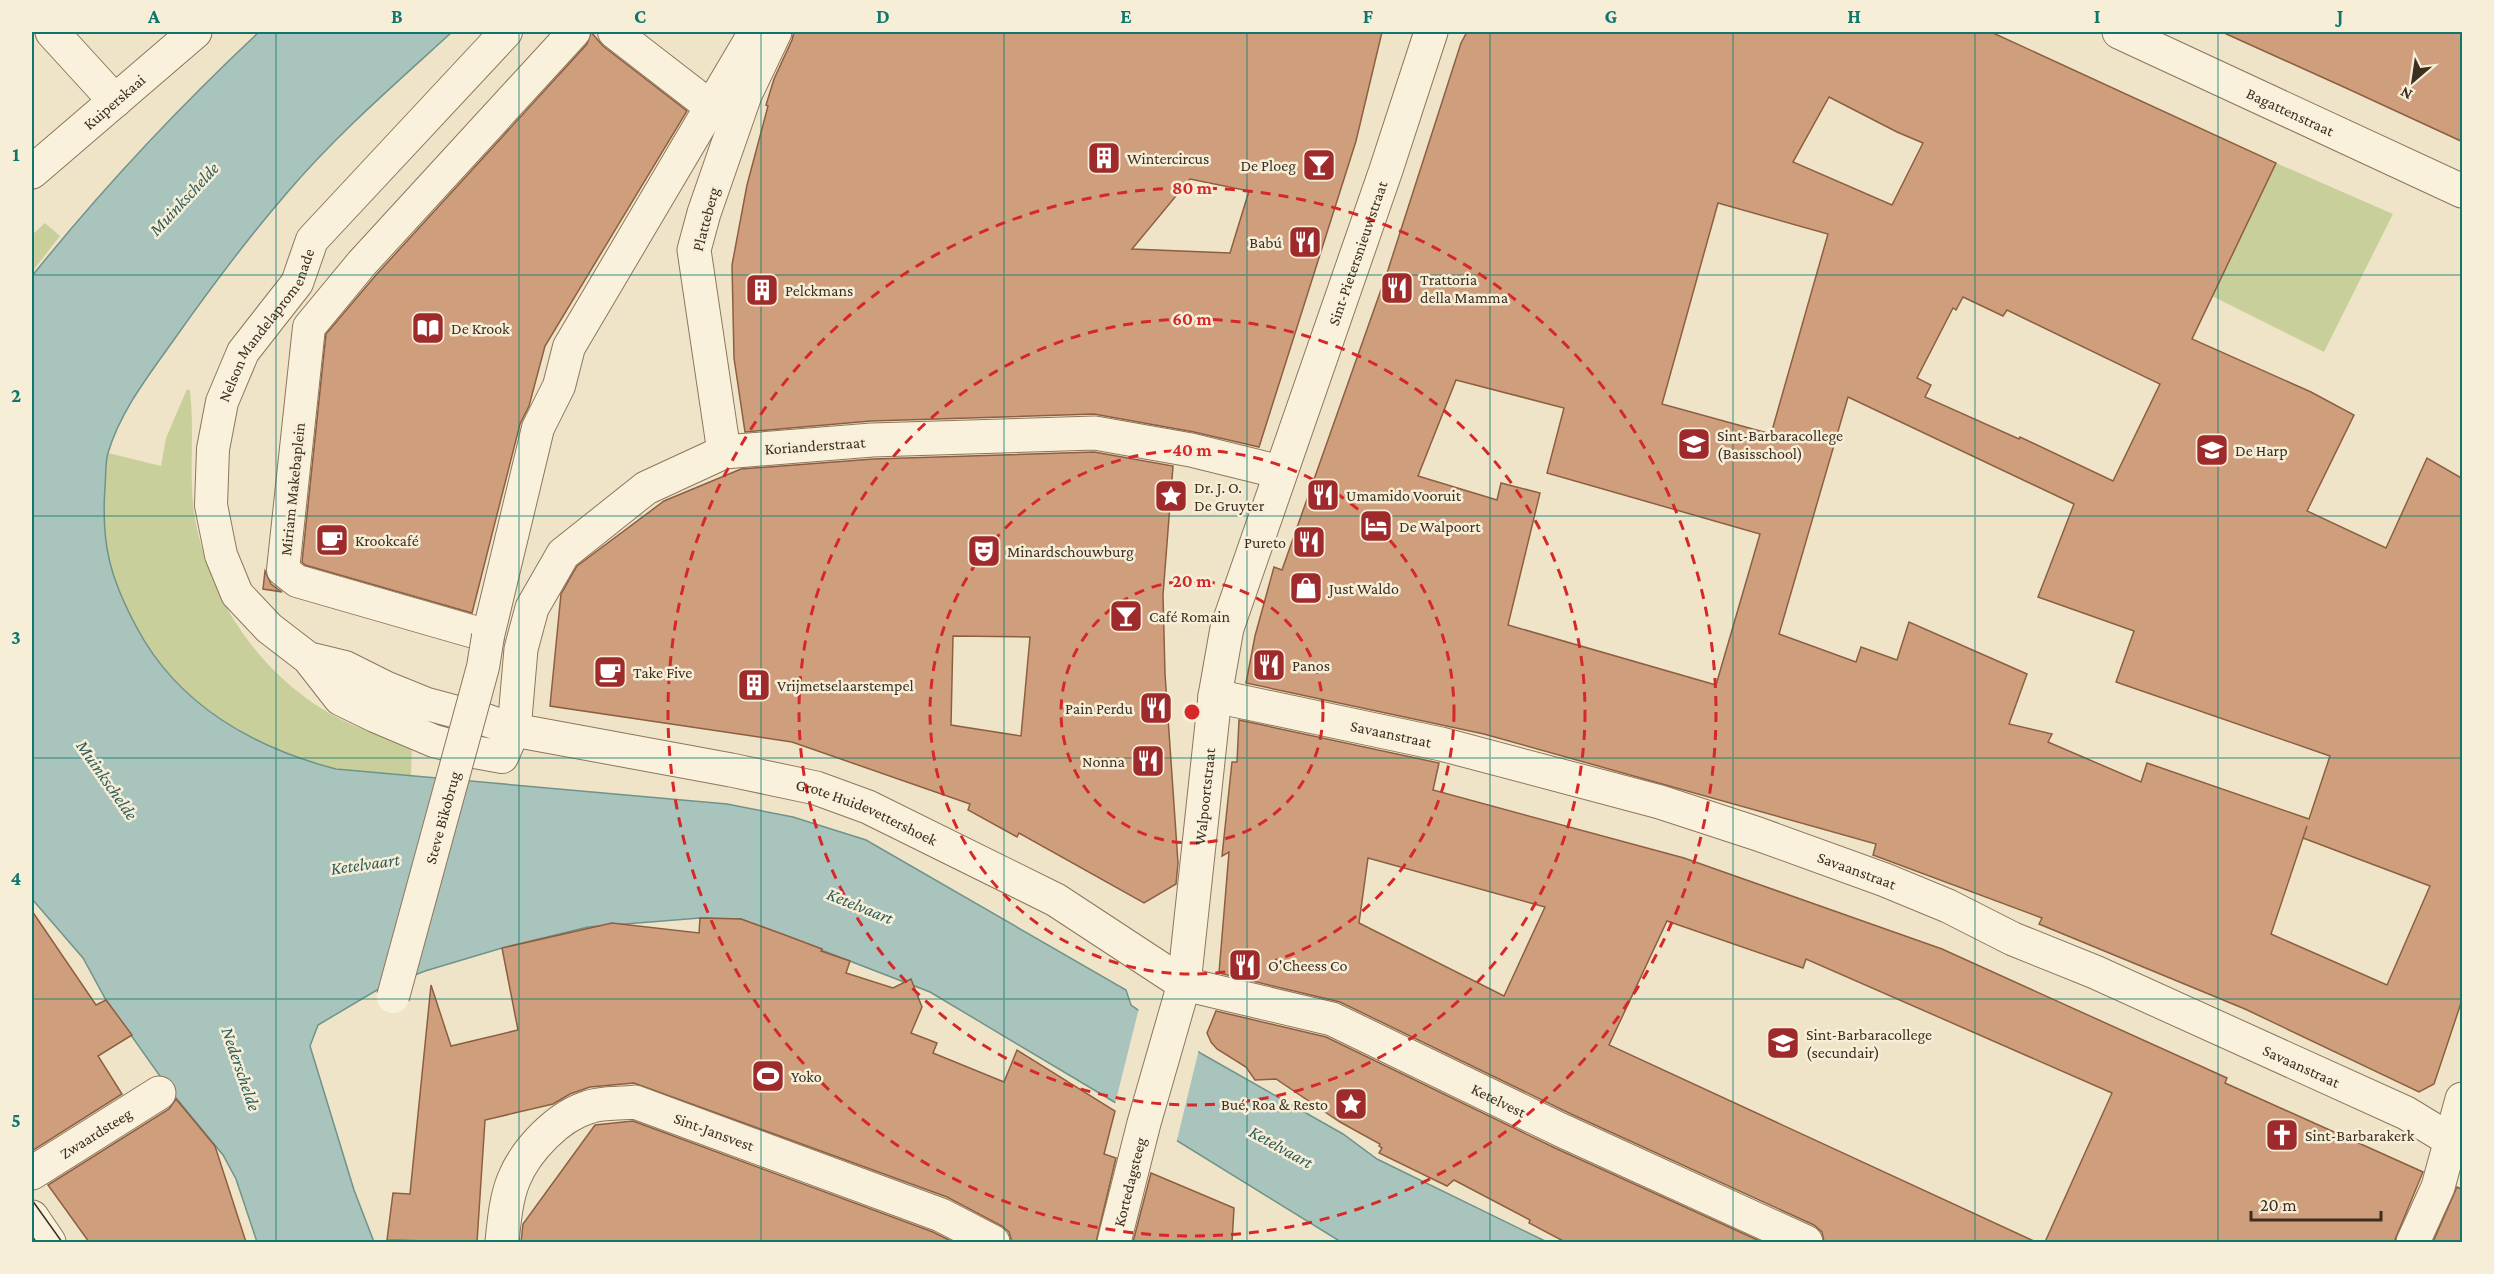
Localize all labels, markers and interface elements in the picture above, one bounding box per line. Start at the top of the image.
text: A [147,5,161,27]
text: B [391,5,403,27]
text: C [634,5,646,27]
text: D [876,5,890,27]
text: E [1120,5,1132,27]
text: F [1363,5,1374,27]
text: G [1605,5,1618,27]
text: H [1847,5,1861,27]
text: I [2094,5,2101,27]
text: J [2335,5,2344,27]
north arrow [2383,51,2443,111]
street label: Kuiperskaai [80,71,148,133]
street label: Bagattenstraat [2244,84,2337,140]
text: N [2397,84,2415,104]
building icon: Wintercircus [1086,140,1122,176]
text: 1 [12,143,20,165]
bar icon: De Ploeg [1301,147,1337,183]
place label: Wintercircus [1127,150,1209,167]
place label: De Ploeg [1240,157,1296,175]
water label: Muinkschelde [144,158,223,240]
text: 80 m [1172,178,1213,198]
street label: Sint-Pietersnieuwstraat [1325,178,1391,328]
street label: Platteberg [689,185,723,253]
restaurant icon: Babú [1287,224,1323,260]
place label: Babú [1249,234,1283,251]
street label: Nelson Mandelapromenade [215,246,317,404]
restaurant icon: Trattoria della Mamma [1379,270,1415,306]
place label: Trattoria della Mamma [1420,271,1509,306]
building icon: Pelckmans [744,272,780,308]
place label: Pelckmans [785,282,853,299]
text: 60 m [1172,309,1212,329]
library icon: De Krook [410,310,446,346]
place label: De Krook [451,320,510,337]
text: 2 [11,384,21,406]
street label: Miriam Makebaplein [277,421,309,557]
school or university icon: Sint-Barbaracollege (Basisschool) [1676,426,1712,462]
place label: Sint-Barbaracollege (Basisschool) [1717,427,1843,463]
school or university icon: De Harp [2194,432,2230,468]
street label: Korianderstraat [764,433,867,457]
text: 40 m [1172,440,1212,460]
place label: De Harp [2235,442,2288,460]
restaurant icon: Umamido Vooruit [1305,477,1341,513]
place icon: Dr. J. O. De Gruyter [1153,478,1189,514]
place label: Dr. J. O. De Gruyter [1194,479,1265,515]
place label: Umamido Vooruit [1346,487,1462,504]
hotel icon: De Walpoort [1358,508,1394,544]
place label: De Walpoort [1399,518,1481,536]
cafe icon: Krookcafé [314,522,350,558]
restaurant icon: Pureto [1291,524,1327,560]
place label: Krookcafé [355,532,419,549]
theatre icon: Minardschouwburg [966,533,1002,569]
place label: Pureto [1244,534,1286,551]
place label: Minardschouwburg [1007,543,1134,561]
shop icon: Just Waldo [1288,570,1324,606]
text: 20 m [1173,571,1212,591]
place label: Just Waldo [1327,580,1399,598]
bar icon: Café Romain [1108,598,1144,634]
place label: Café Romain [1149,608,1231,625]
text: 3 [11,626,21,648]
restaurant icon: Panos [1251,647,1287,683]
cafe icon: Take Five [592,654,628,690]
place label: Panos [1292,657,1330,674]
place label: Take Five [633,664,692,681]
building icon: Vrijmetselaarstempel [736,667,772,703]
place label: Vrijmetselaarstempel [777,677,914,695]
restaurant icon: Pain Perdu [1138,690,1174,726]
place label: Pain Perdu [1065,700,1134,717]
centre of rings [1182,702,1202,722]
street label: Savaanstraat [1349,717,1434,751]
water label: Muinkschelde [72,735,142,824]
restaurant icon: Nonna [1130,743,1166,779]
street label: Walpoortstraat [1191,746,1218,846]
place label: Nonna [1082,753,1126,770]
street label: Steve Bikobrug [422,769,464,866]
street label: Grote Huidevettershoek [794,776,940,849]
street label: Savaanstraat [1815,848,1899,893]
water label: Ketelvaart [329,849,401,879]
text: 4 [11,867,22,889]
water label: Ketelvaart [824,884,897,929]
restaurant icon: O'Cheess Co [1227,947,1263,983]
place label: O'Cheess Co [1268,957,1347,974]
water label: Nederschelde [217,1025,265,1114]
school or university icon: Sint-Barbaracollege (secundair) [1765,1025,1801,1061]
place label: Sint-Barbaracollege (secundair) [1806,1026,1932,1062]
street label: Savaanstraat [2260,1041,2343,1091]
sports icon: Yoko [750,1058,786,1094]
place label: Yoko [791,1068,822,1085]
street label: Ketelvest [1469,1080,1529,1121]
place icon: Bué, Roa & Resto [1333,1086,1369,1122]
place label: Bué, Roa & Resto [1221,1096,1328,1113]
street label: Zwaardsteeg [57,1104,136,1162]
text: 5 [11,1109,21,1131]
street label: Sint-Jansvest [672,1109,757,1155]
church icon: Sint-Barbarakerk [2264,1117,2300,1153]
water label: Ketelvaart [1246,1121,1317,1173]
place label: Sint-Barbarakerk [2305,1127,2415,1144]
street label: Kortedagsteeg [1110,1135,1150,1228]
scale bar [2251,1184,2382,1222]
text: 20 m [2260,1195,2297,1215]

